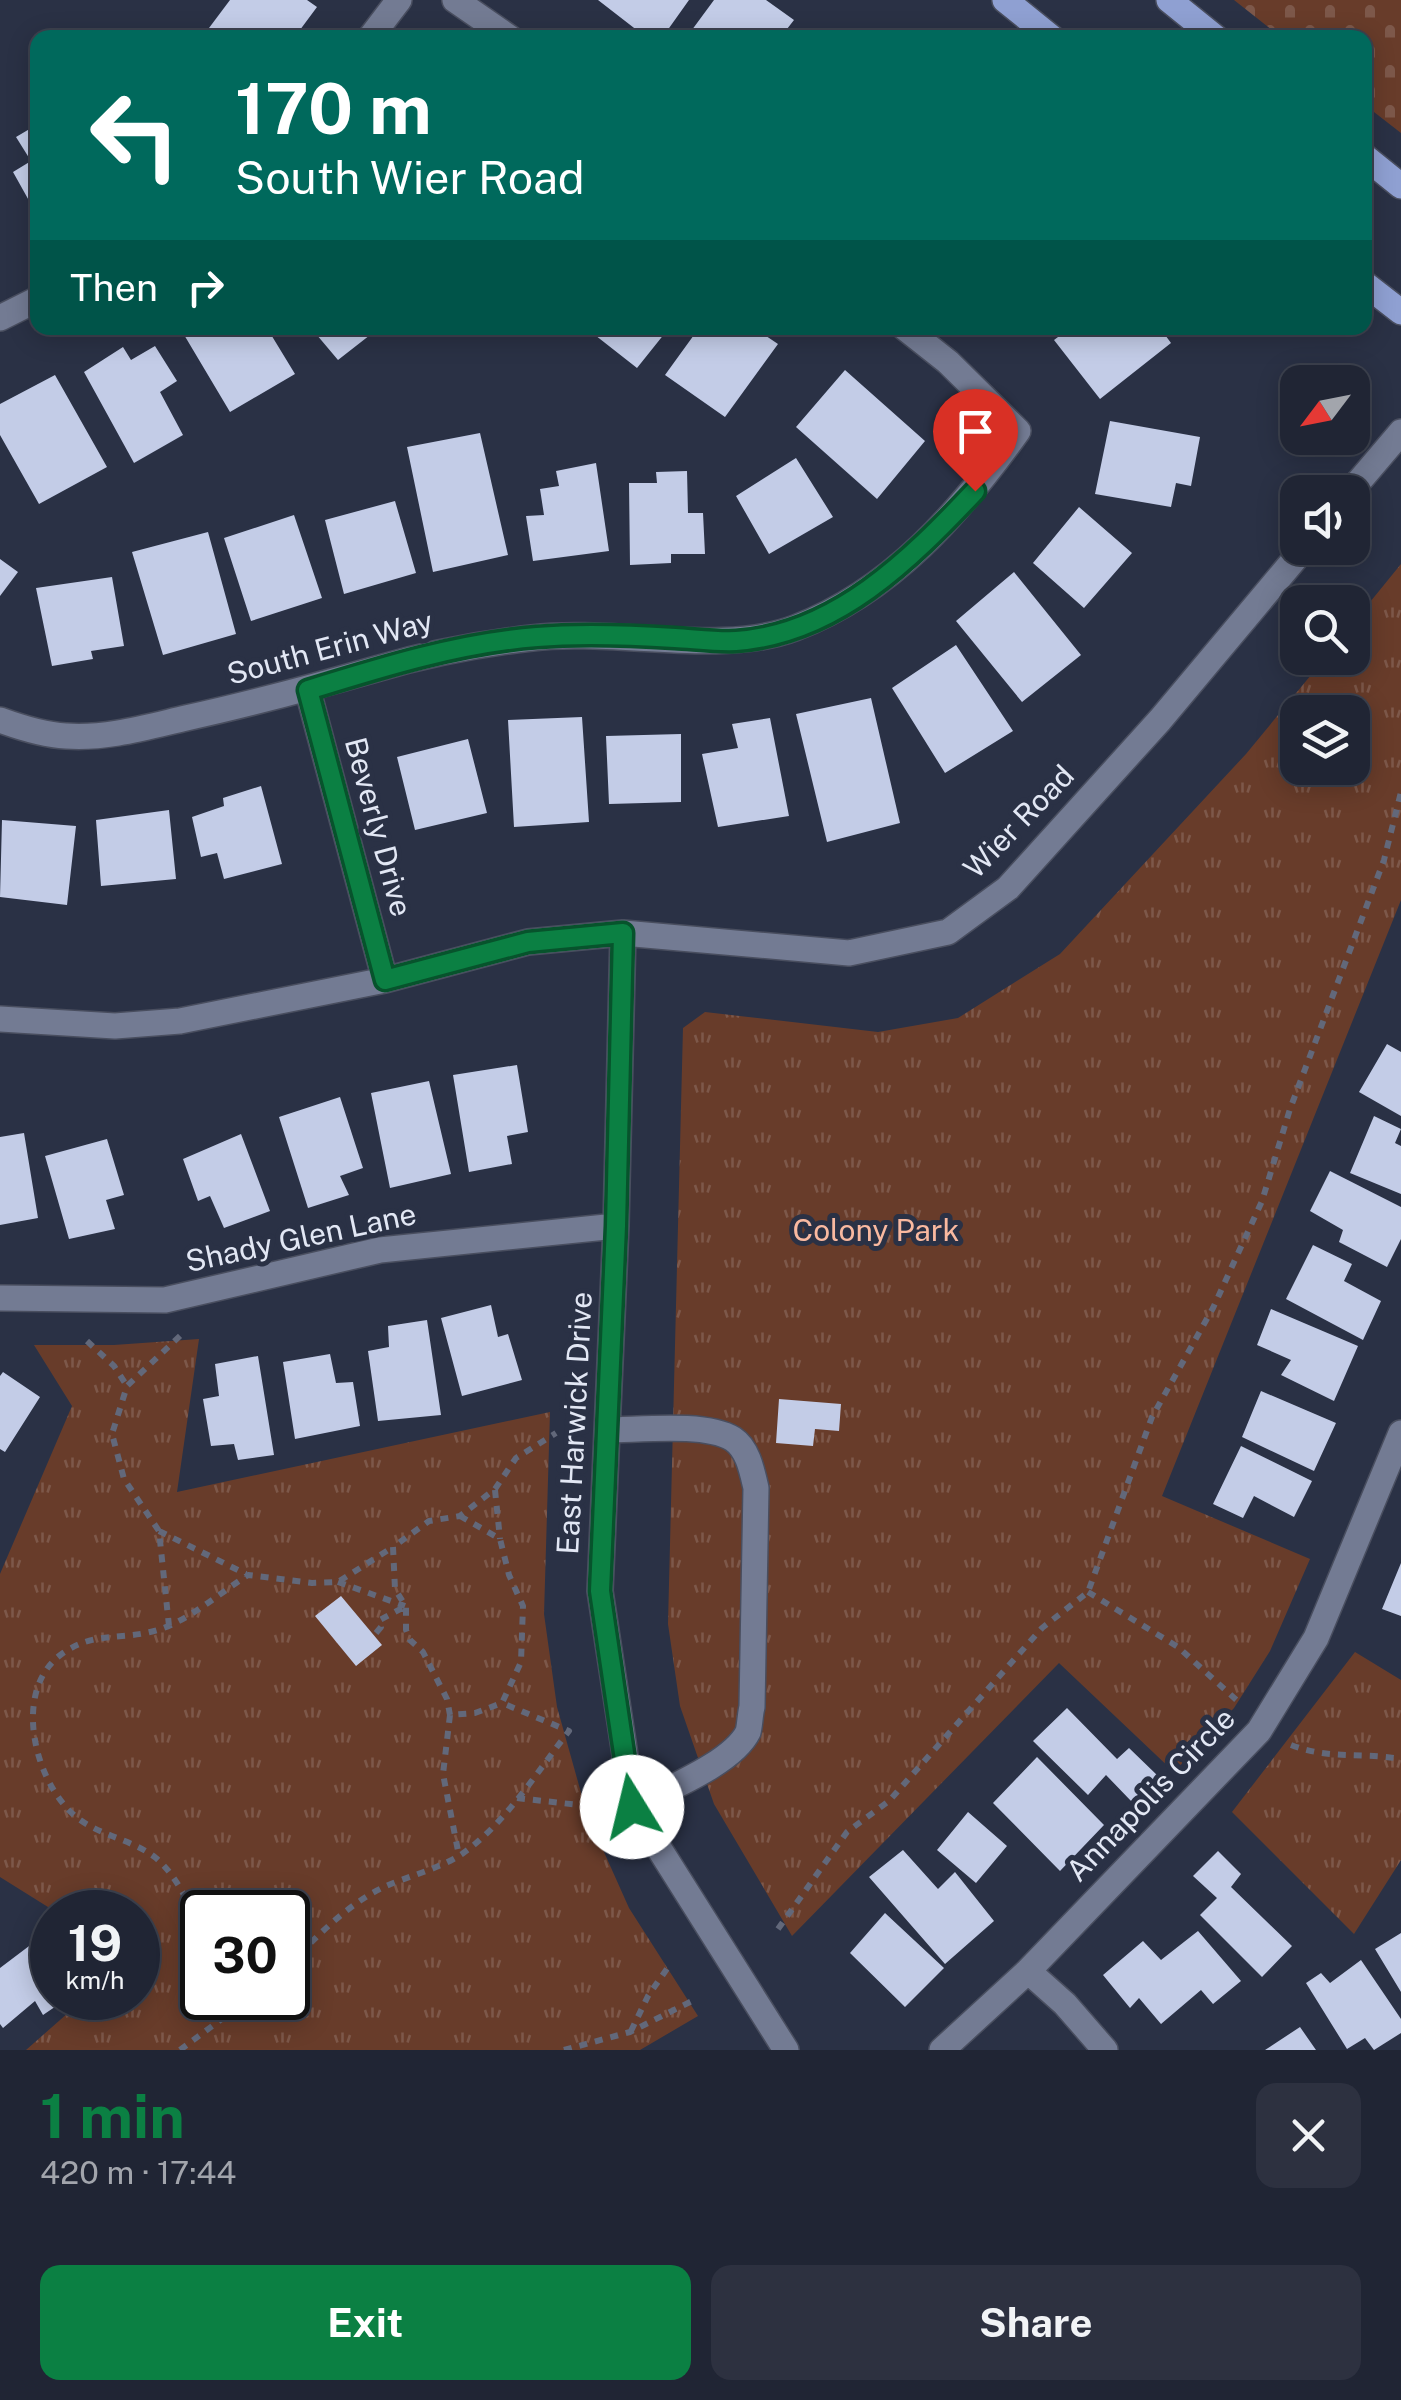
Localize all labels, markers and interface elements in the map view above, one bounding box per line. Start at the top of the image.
text: 170 m [235,67,432,150]
icon: left [70,70,200,200]
text: South Wier Road [235,151,585,204]
icon: right [178,260,233,315]
text: Then [70,265,158,310]
north arrow [1280,365,1370,455]
map controls [1280,365,1370,785]
pin [933,389,1018,492]
icon: arrive [948,404,1003,459]
button: sound [1280,475,1370,565]
button: search [1280,585,1370,675]
street label: South Erin Way [223,602,437,692]
button: layers [1280,695,1370,785]
street label: Beverly Drive [338,733,420,920]
street label: Wier Road [956,757,1081,885]
street label: Shady Glen Lane [182,1195,419,1279]
park label: Colony Park [793,1212,959,1248]
street label: East Harwick Drive [549,1291,599,1555]
street label: Annapolis Circle [1058,1700,1242,1889]
position arrow [580,1755,684,1859]
speed limit sign: 30 [180,1890,310,2020]
text: 19 [68,1913,122,1972]
text: km/h [66,1965,124,1995]
text: 1 min [40,2081,185,2152]
button: close [1256,2083,1361,2188]
text: 420 m · 17:44 [40,2154,236,2191]
button: Exit [40,2265,691,2380]
button: Share [711,2265,1361,2380]

